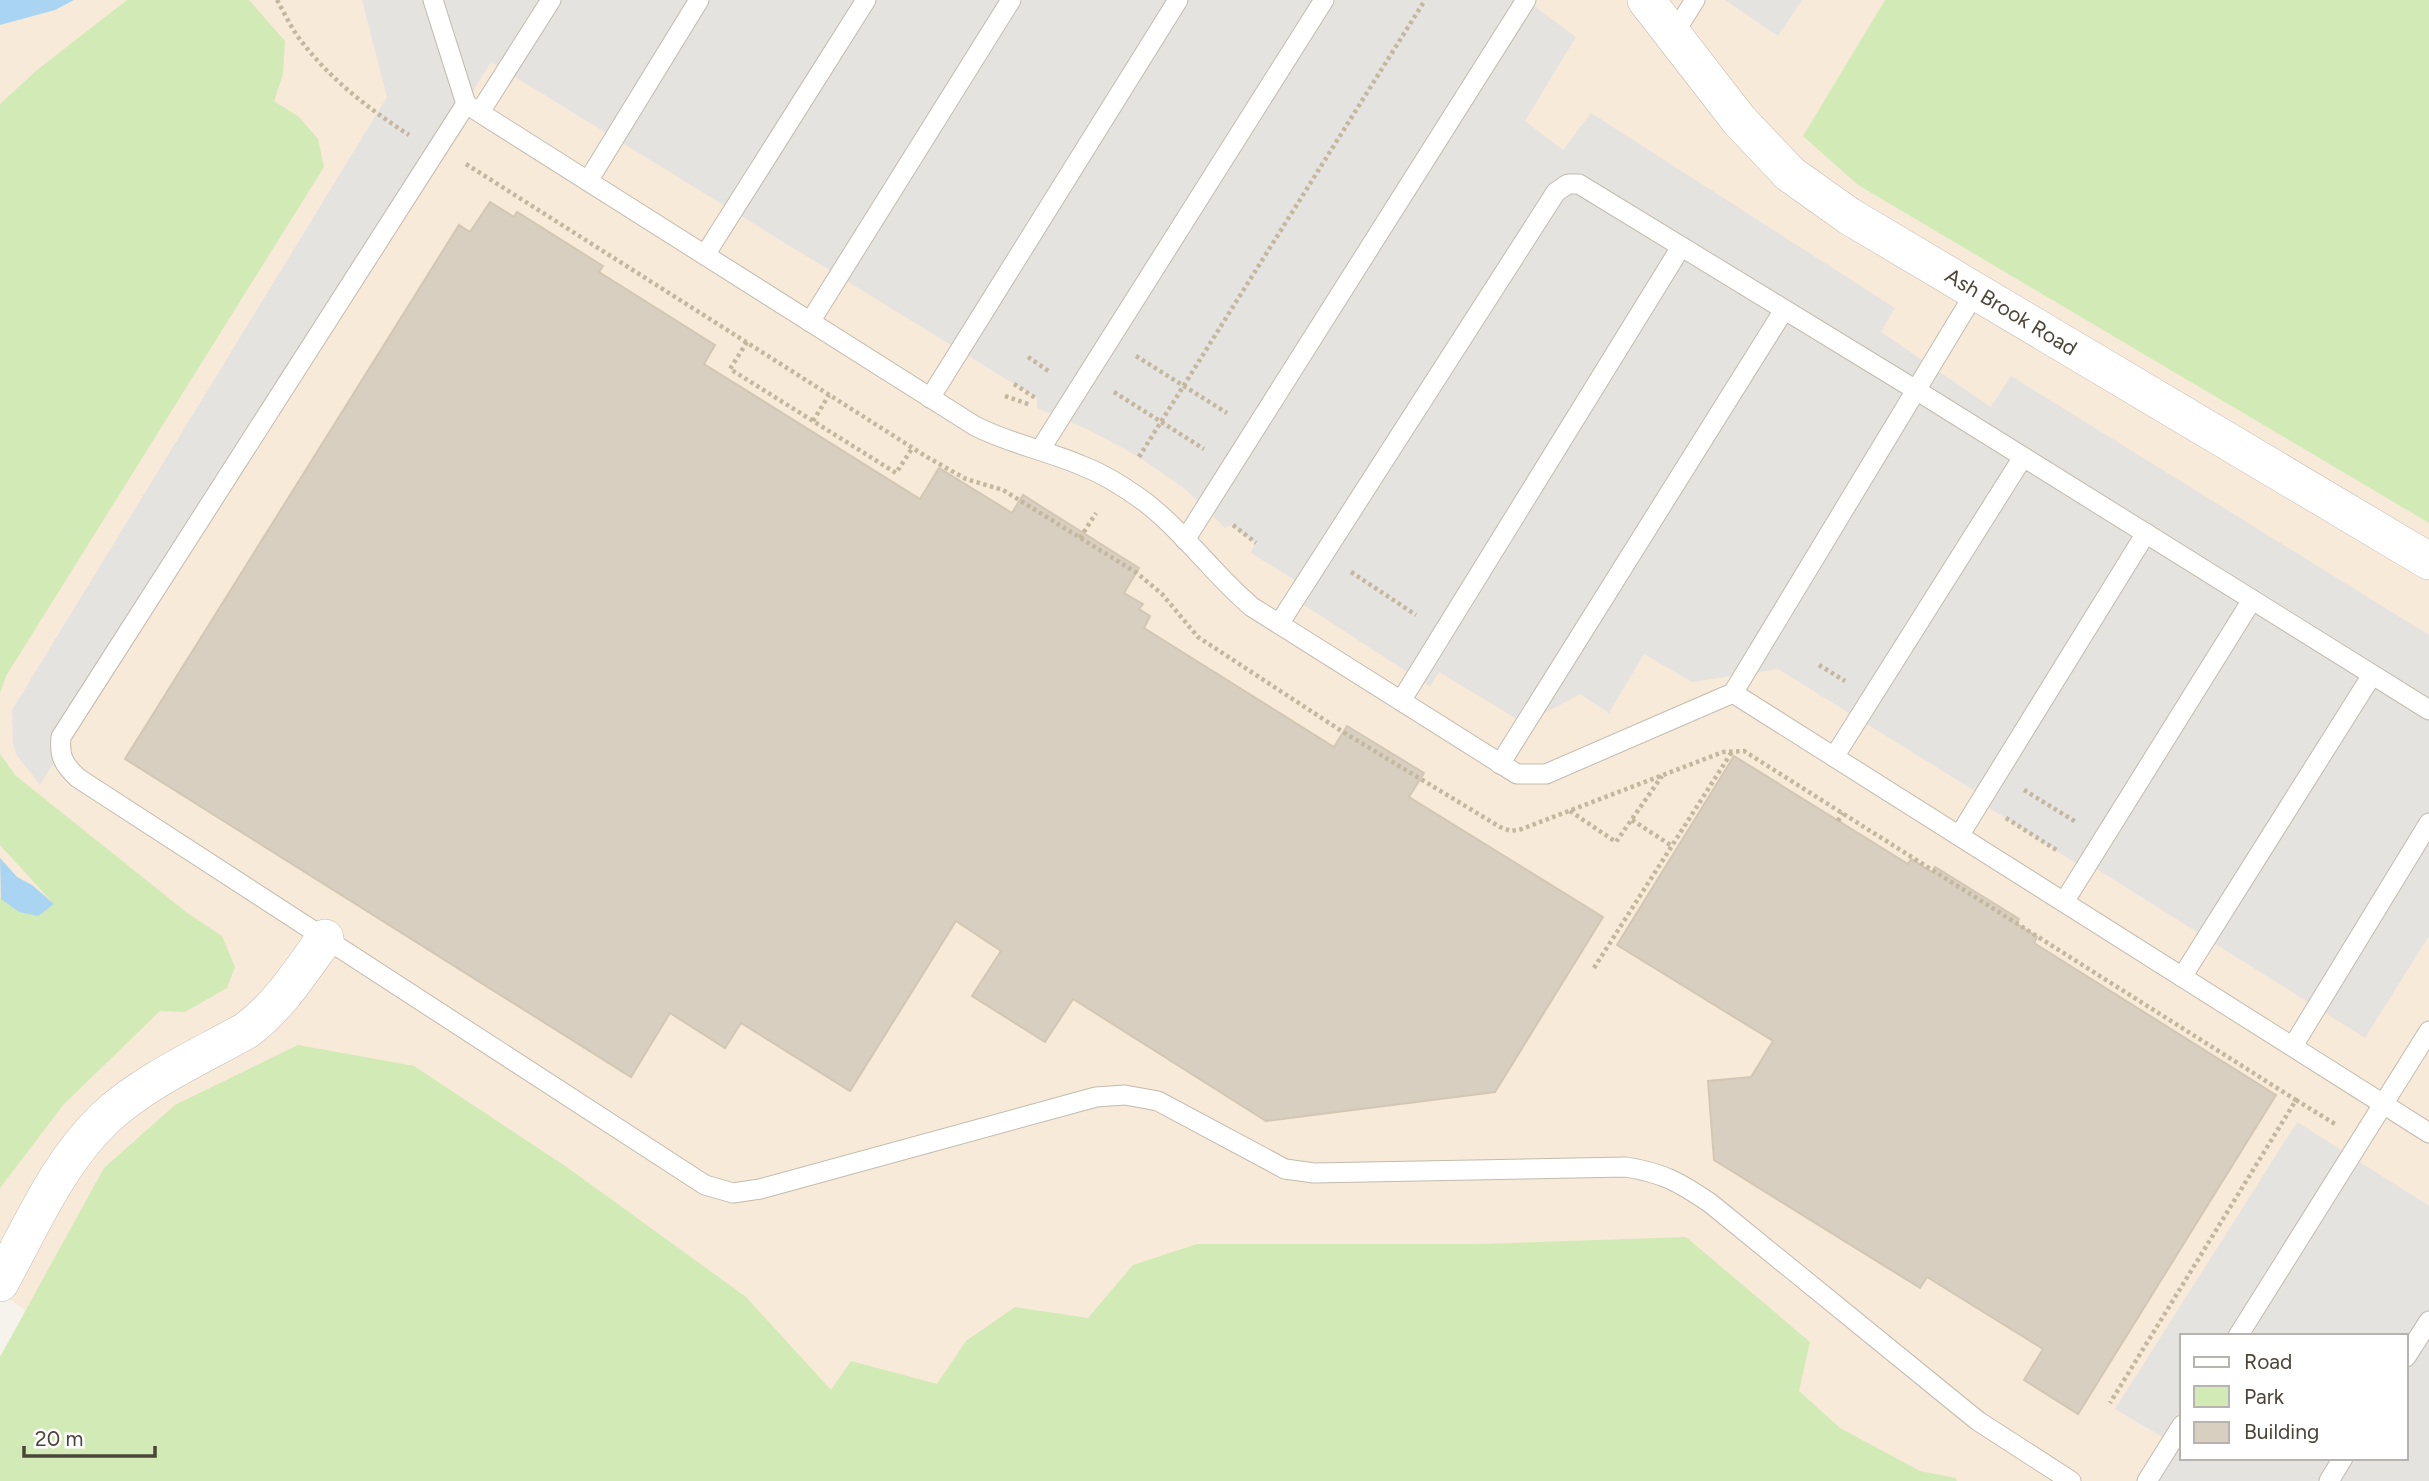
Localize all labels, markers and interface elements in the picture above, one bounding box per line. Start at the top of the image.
street label: Ash Brook Road [1941,263,2082,361]
legend [2180,1334,2408,1460]
text: Road [2244,1349,2292,1374]
text: Park [2244,1384,2285,1409]
scale bar [24,1414,156,1458]
text: Building [2244,1419,2319,1444]
text: 20 m [35,1426,83,1451]

